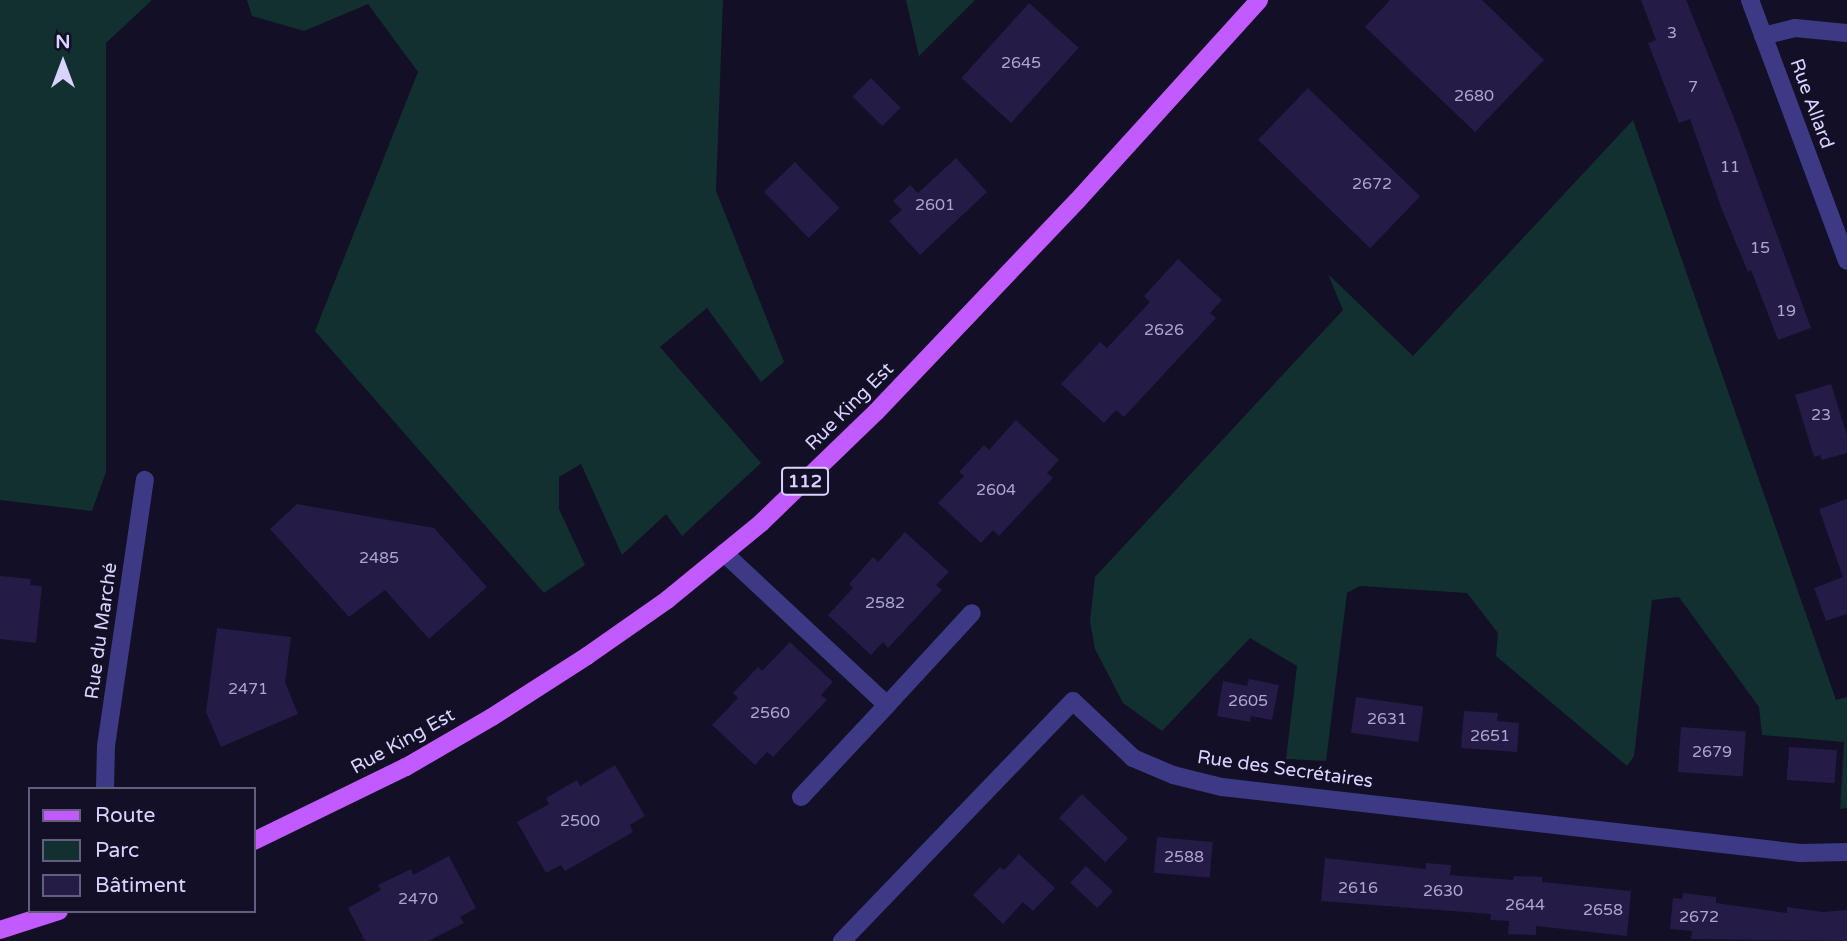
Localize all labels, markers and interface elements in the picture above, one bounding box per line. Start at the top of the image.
house number: 3 [1667,23,1677,43]
north arrow [28,28,98,98]
text: N [55,31,71,53]
house number: 2645 [1001,53,1041,73]
street label: Rue Allard [1784,56,1838,152]
house number: 7 [1688,77,1698,97]
house number: 2680 [1454,86,1494,106]
house number: 11 [1720,157,1740,177]
house number: 2672 [1352,174,1392,194]
house number: 2601 [915,195,955,215]
house number: 15 [1750,238,1770,258]
house number: 19 [1776,301,1796,321]
house number: 2626 [1144,320,1184,340]
street label: Rue King Est [801,358,899,456]
house number: 23 [1811,405,1831,425]
road number: 112 [780,466,830,495]
house number: 2604 [976,480,1016,500]
house number: 2485 [359,548,399,568]
street label: Rue du Marché [81,561,123,701]
house number: 2582 [865,593,905,613]
house number: 2471 [228,679,268,699]
house number: 2605 [1228,691,1268,711]
house number: 2560 [750,703,790,723]
street label: Rue King Est [347,704,459,780]
house number: 2631 [1367,709,1407,729]
house number: 2651 [1470,726,1510,746]
house number: 2679 [1692,742,1732,762]
street label: Rue des Secrétaires [1196,746,1374,794]
legend [28,787,256,913]
text: Route [95,803,155,828]
house number: 2500 [560,811,600,831]
text: Parc [95,838,139,863]
house number: 2588 [1164,847,1204,867]
text: Bâtiment [95,873,186,898]
house number: 2616 [1338,878,1378,898]
house number: 2630 [1423,881,1463,901]
house number: 2470 [398,889,438,909]
house number: 2644 [1505,895,1545,915]
house number: 2658 [1583,900,1623,920]
house number: 2672 [1679,907,1719,927]

